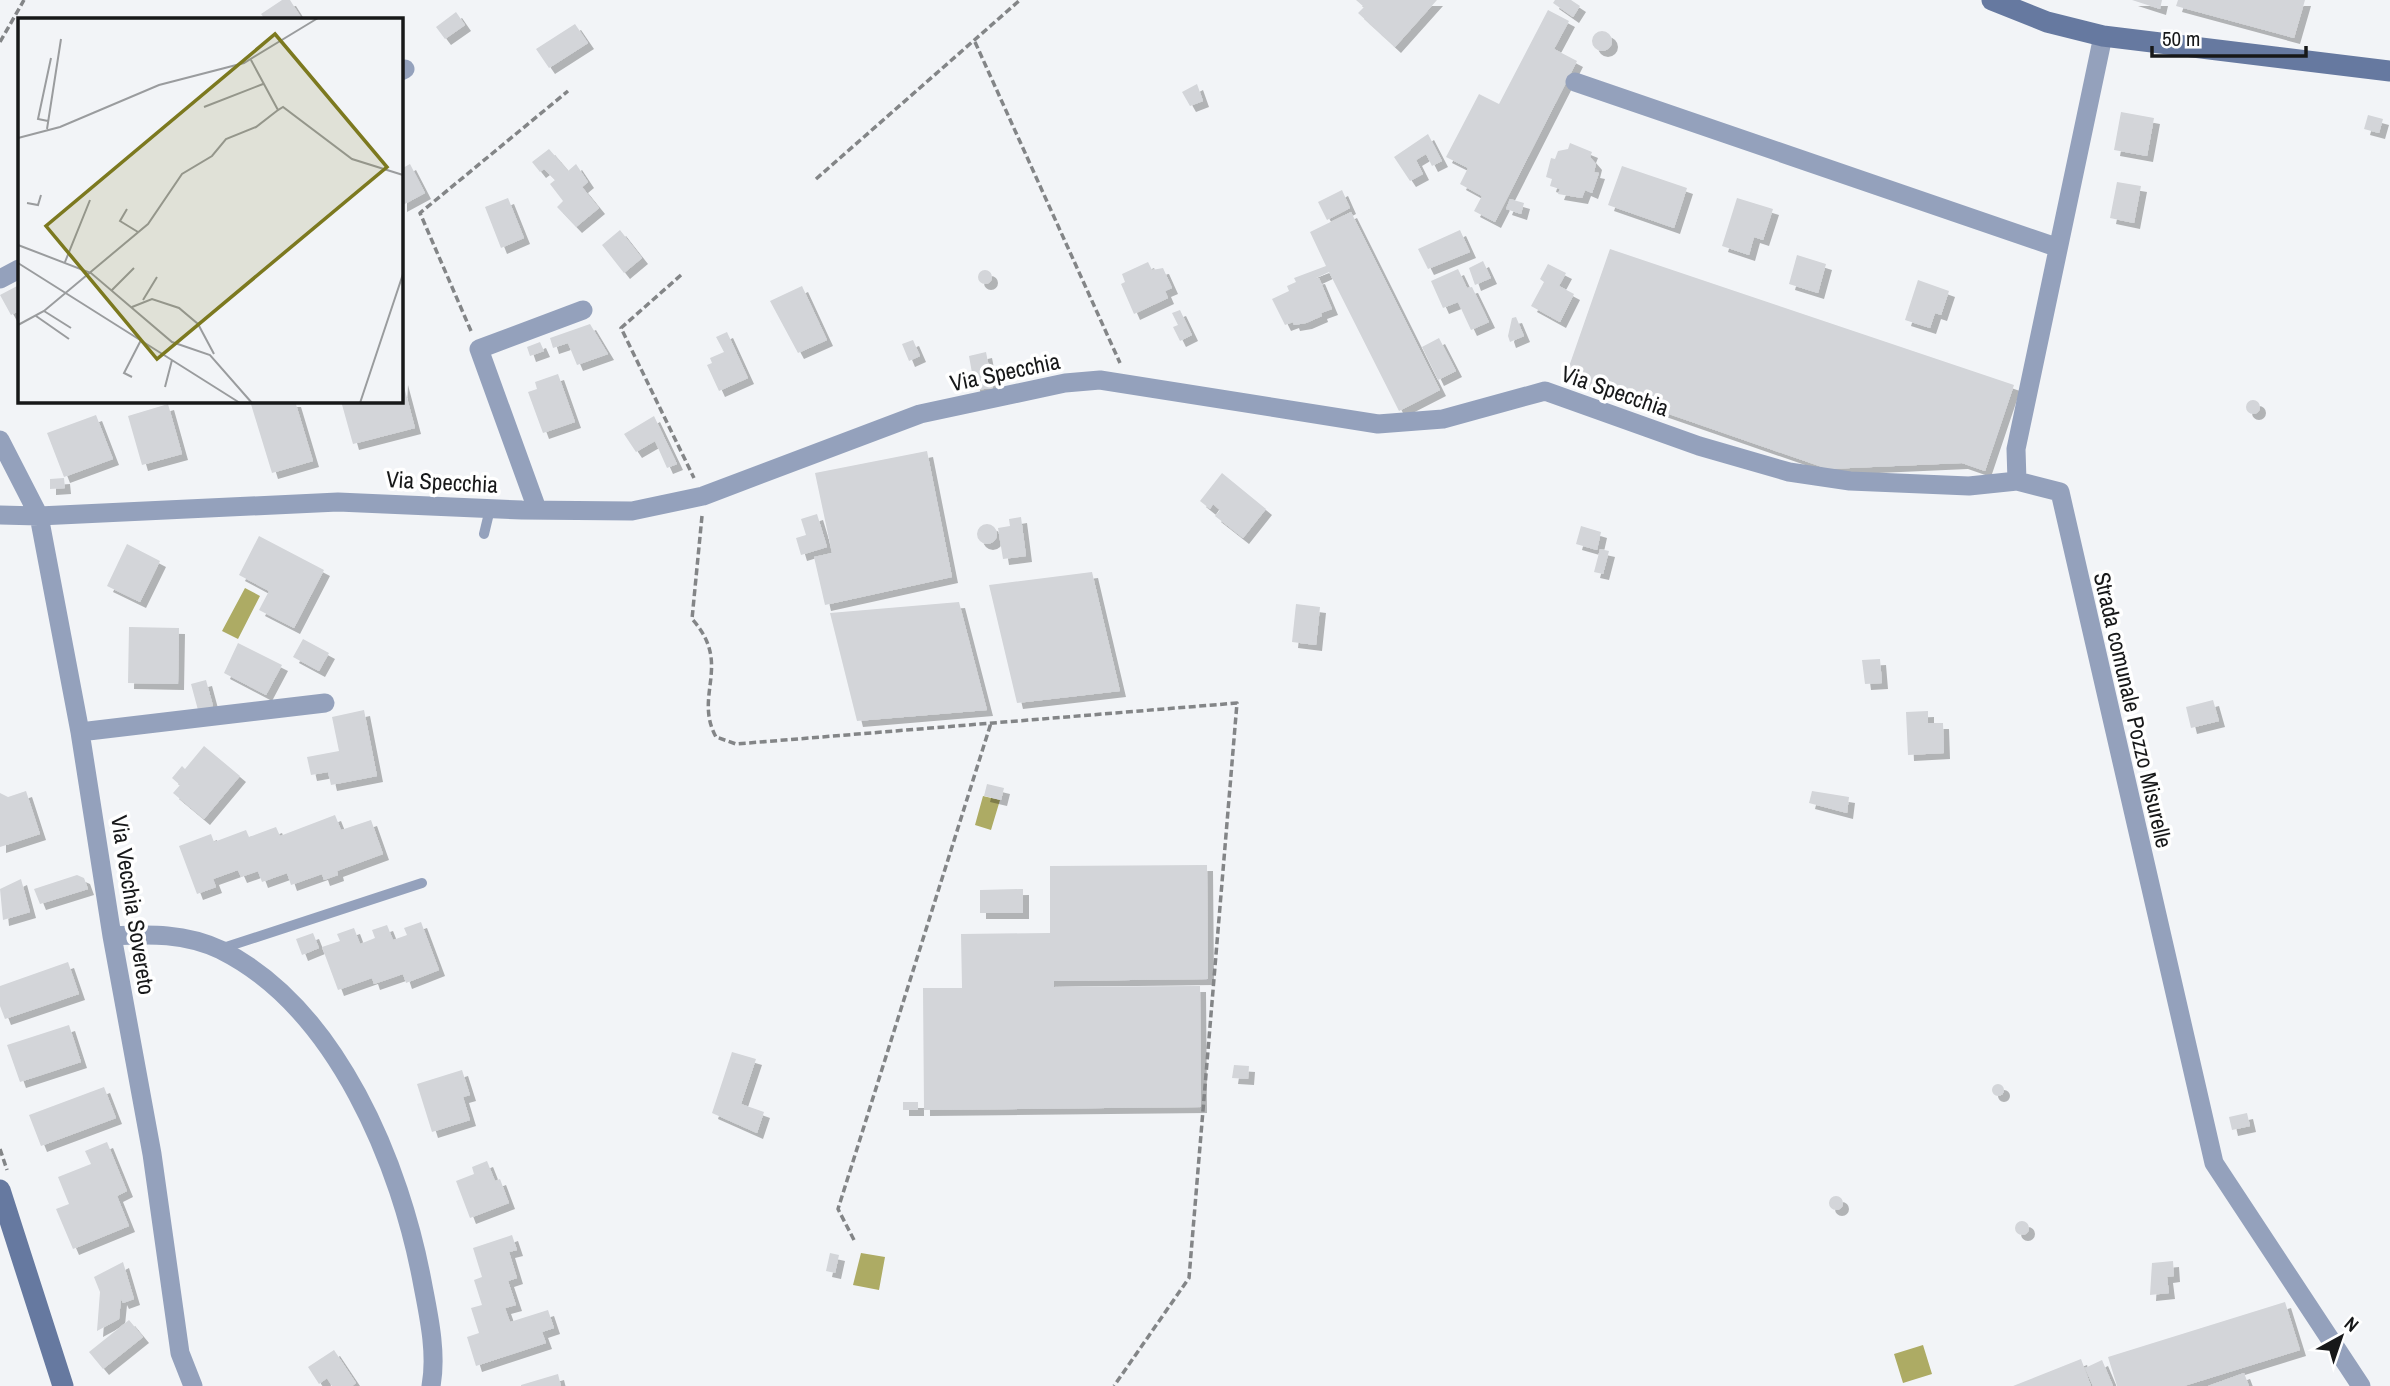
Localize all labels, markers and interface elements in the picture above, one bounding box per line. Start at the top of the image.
scale bar [2152,14,2306,58]
inset map [18,18,402,402]
text: 50 m [2162,24,2200,53]
street label: Via Specchia [947,345,1063,398]
street label: Via Specchia [1557,358,1674,424]
street label: Via Specchia [385,463,499,500]
street label: Strada comunale Pozzo Misurelle [2087,569,2180,851]
street label: Via Vecchia Sovereto [104,813,163,997]
north arrow [2306,1302,2376,1372]
text: N [2339,1310,2365,1338]

